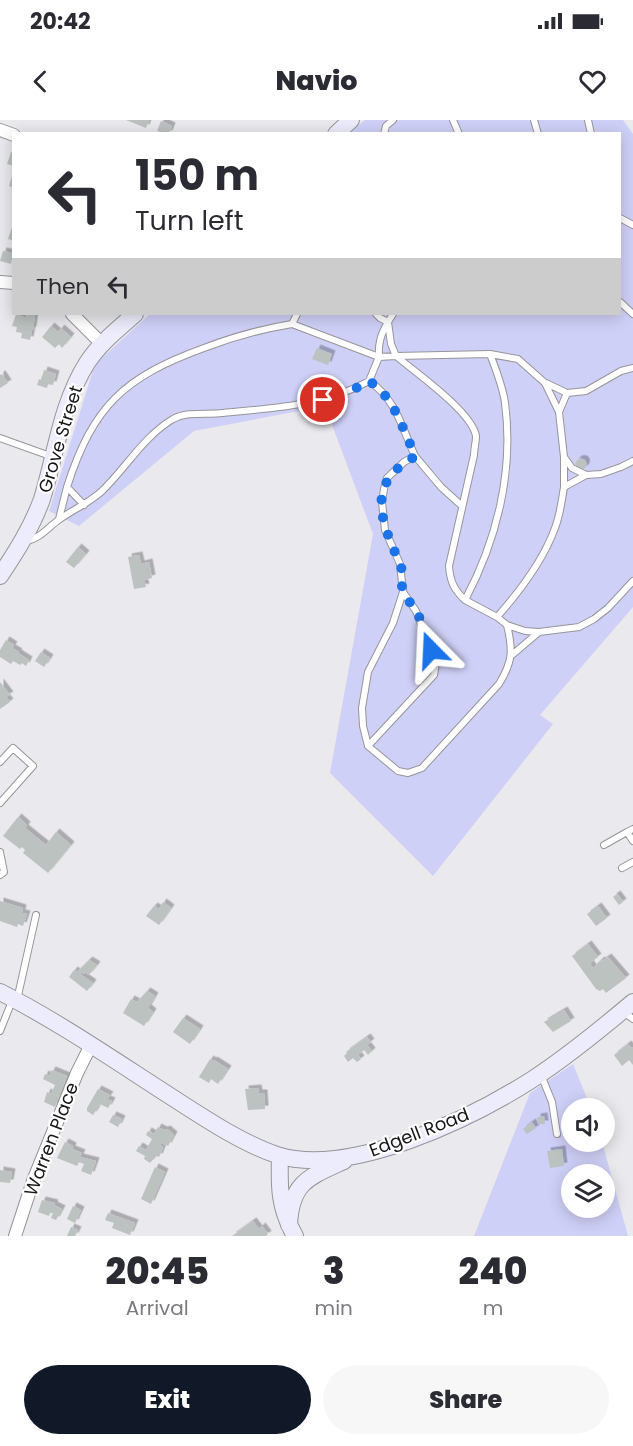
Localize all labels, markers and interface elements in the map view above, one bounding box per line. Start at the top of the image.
text: 20:42 [30,6,91,37]
text: Navio [275,62,358,99]
icon: back [24,65,57,98]
icon: heart [576,65,609,98]
text: 150 m [135,146,259,205]
icon: left [36,156,114,234]
text: Turn left [135,202,244,239]
icon: left [102,270,135,303]
text: Then [36,271,90,302]
pin [297,374,348,425]
street label: Grove Street [32,382,88,496]
icon: arrive [306,383,339,416]
position arrow [399,618,463,682]
street label: Warren Place [18,1079,84,1199]
map controls [561,1098,615,1218]
button: sound [561,1098,615,1152]
street label: Edgell Road [365,1101,473,1163]
button: layers [561,1164,615,1218]
text: 20:45 [106,1246,209,1297]
text: 3 [323,1246,345,1297]
text: 240 [458,1246,527,1297]
text: Arrival [126,1294,189,1322]
text: min [315,1294,353,1322]
text: m [483,1294,503,1322]
button: Exit [24,1365,311,1434]
button: Share [323,1365,609,1434]

